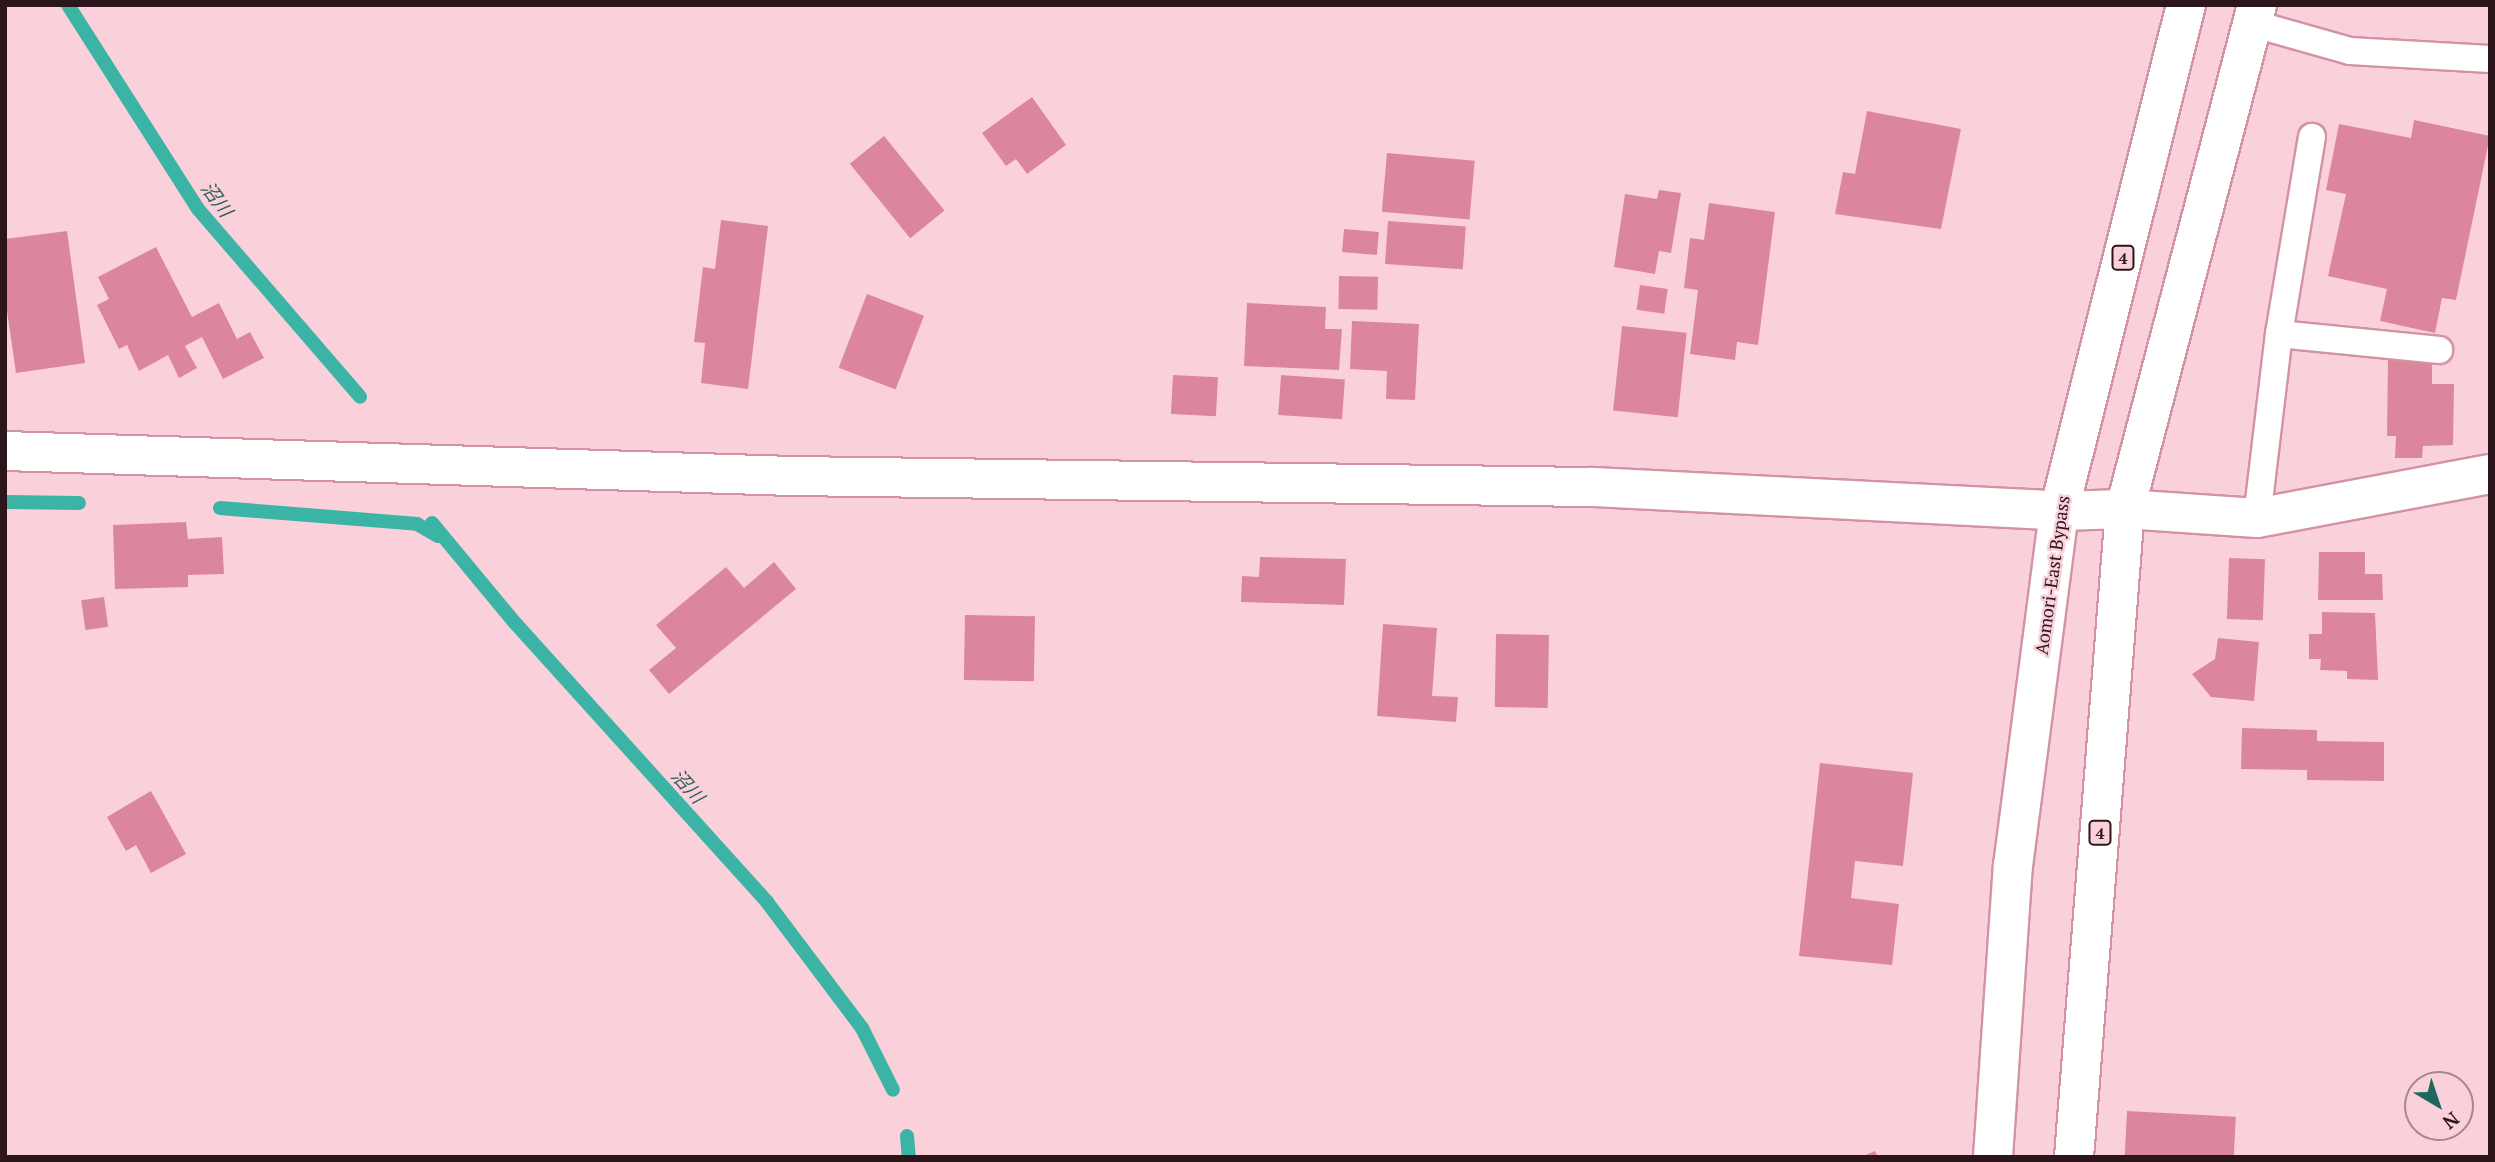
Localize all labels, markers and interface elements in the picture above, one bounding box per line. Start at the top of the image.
water label: 沼川 [196,177,238,221]
road number: 4 [2111,246,2135,270]
street label: Aomori-East Bypass [2030,494,2074,656]
water label: 沼川 [667,764,709,808]
road number: 4 [2088,820,2112,846]
north arrow [2404,1071,2474,1141]
text: N [2438,1107,2465,1135]

